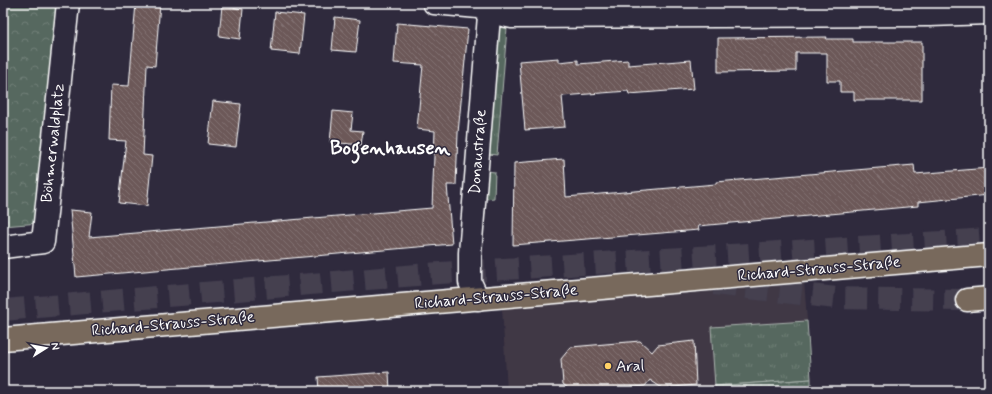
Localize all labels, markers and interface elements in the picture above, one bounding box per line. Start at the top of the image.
street label: Böhmerwaldplatz [36,82,70,204]
street label: Donaustraße [465,108,491,195]
district label: Bogenhausen [330,135,450,164]
street label: Richard-Strauss-Straße [737,251,902,287]
street label: Richard-Strauss-Straße [414,279,579,315]
street label: Richard-Strauss-Straße [91,306,256,342]
north arrow [26,328,66,368]
text: N [47,341,62,351]
place label: Aral [616,356,645,377]
marker: Aral [603,361,613,371]

